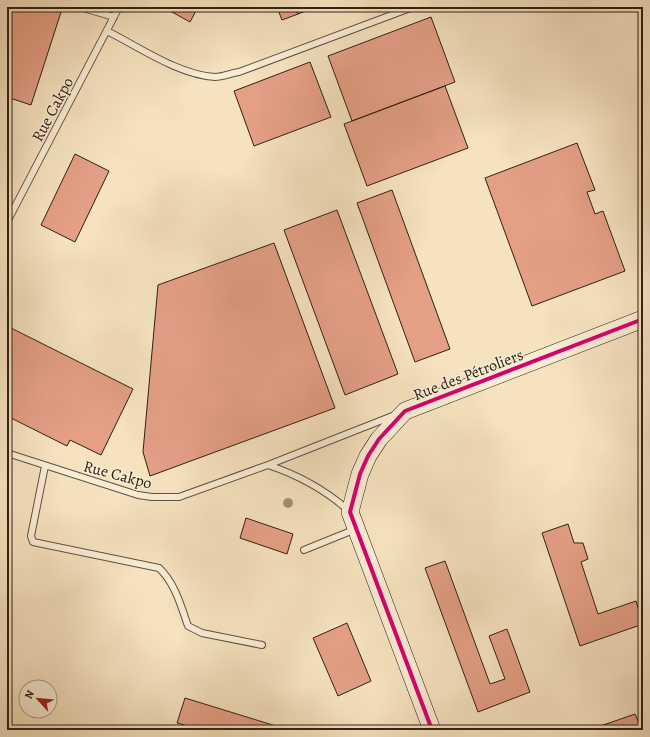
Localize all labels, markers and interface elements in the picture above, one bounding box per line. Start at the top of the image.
street label: Rue Cakpo [27,73,79,146]
street label: Rue des Pétroliers [410,344,527,406]
street label: Rue Cakpo [81,455,154,495]
north arrow [18,679,58,719]
text: N [21,688,38,702]

